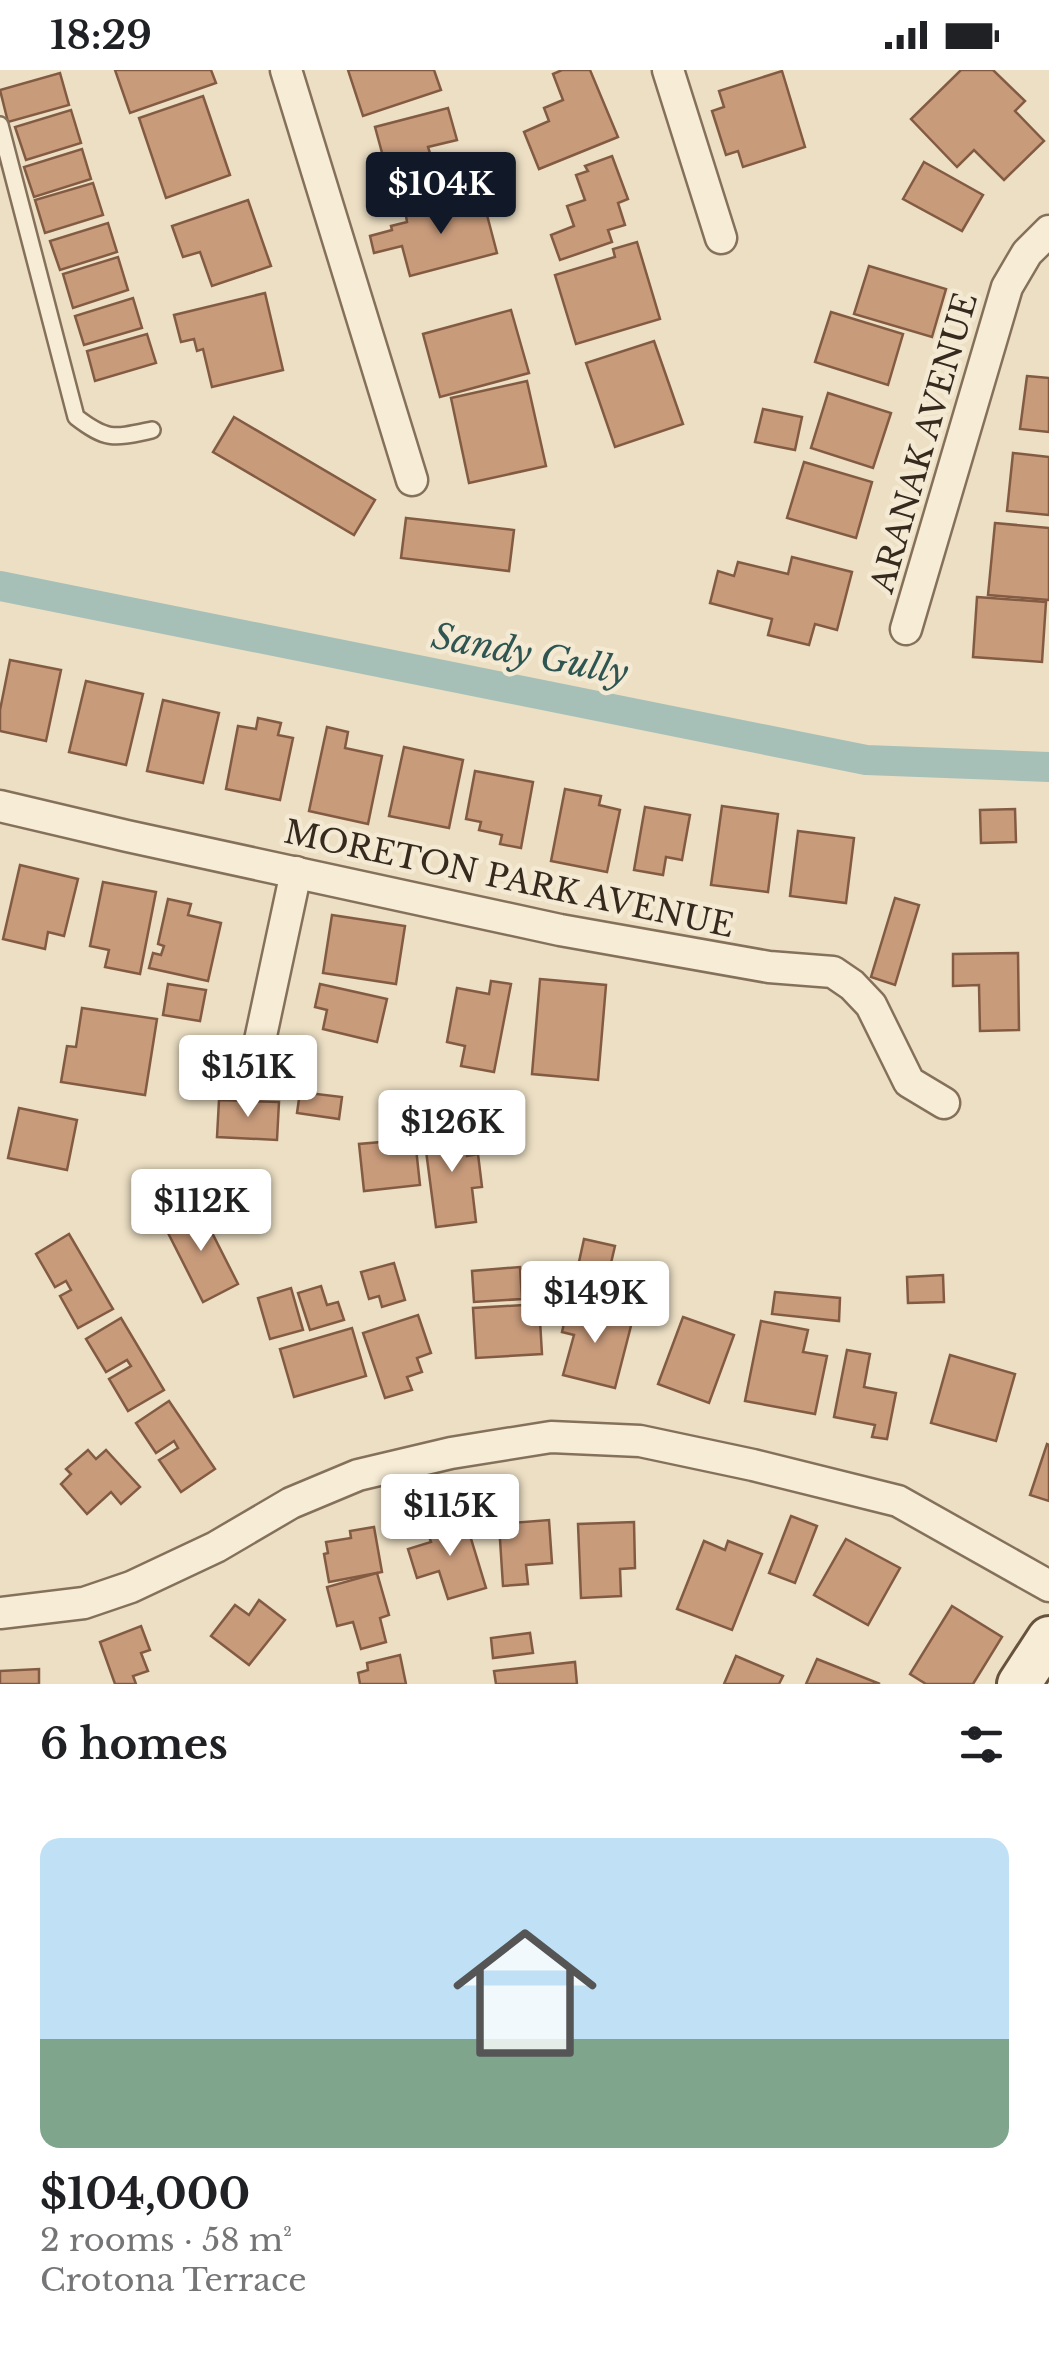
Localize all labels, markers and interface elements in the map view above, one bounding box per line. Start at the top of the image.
text: 18:29 [50,12,152,59]
pin: $104K [371,152,511,237]
text: $104K [388,164,494,204]
street label: ARANAK AVENUE [862,288,986,599]
water label: Sandy Gully [428,614,632,694]
street label: MORETON PARK AVENUE [281,812,737,946]
pin: $151K [178,1035,318,1120]
text: $151K [201,1047,295,1087]
pin: $126K [382,1090,522,1175]
text: $126K [400,1102,504,1142]
pin: $112K [131,1169,271,1254]
text: $112K [153,1181,249,1221]
pin: $149K [525,1261,665,1346]
text: $149K [543,1273,647,1313]
pin: $115K [380,1474,520,1559]
text: $115K [403,1486,497,1526]
icon: filters [954,1717,1009,1772]
text: 6 homes [40,1718,228,1770]
icon: home [435,1903,615,2083]
text: $104,000 [40,2168,250,2220]
text: 2 rooms · 58 m² [40,2220,292,2260]
text: Crotona Terrace [40,2260,307,2300]

